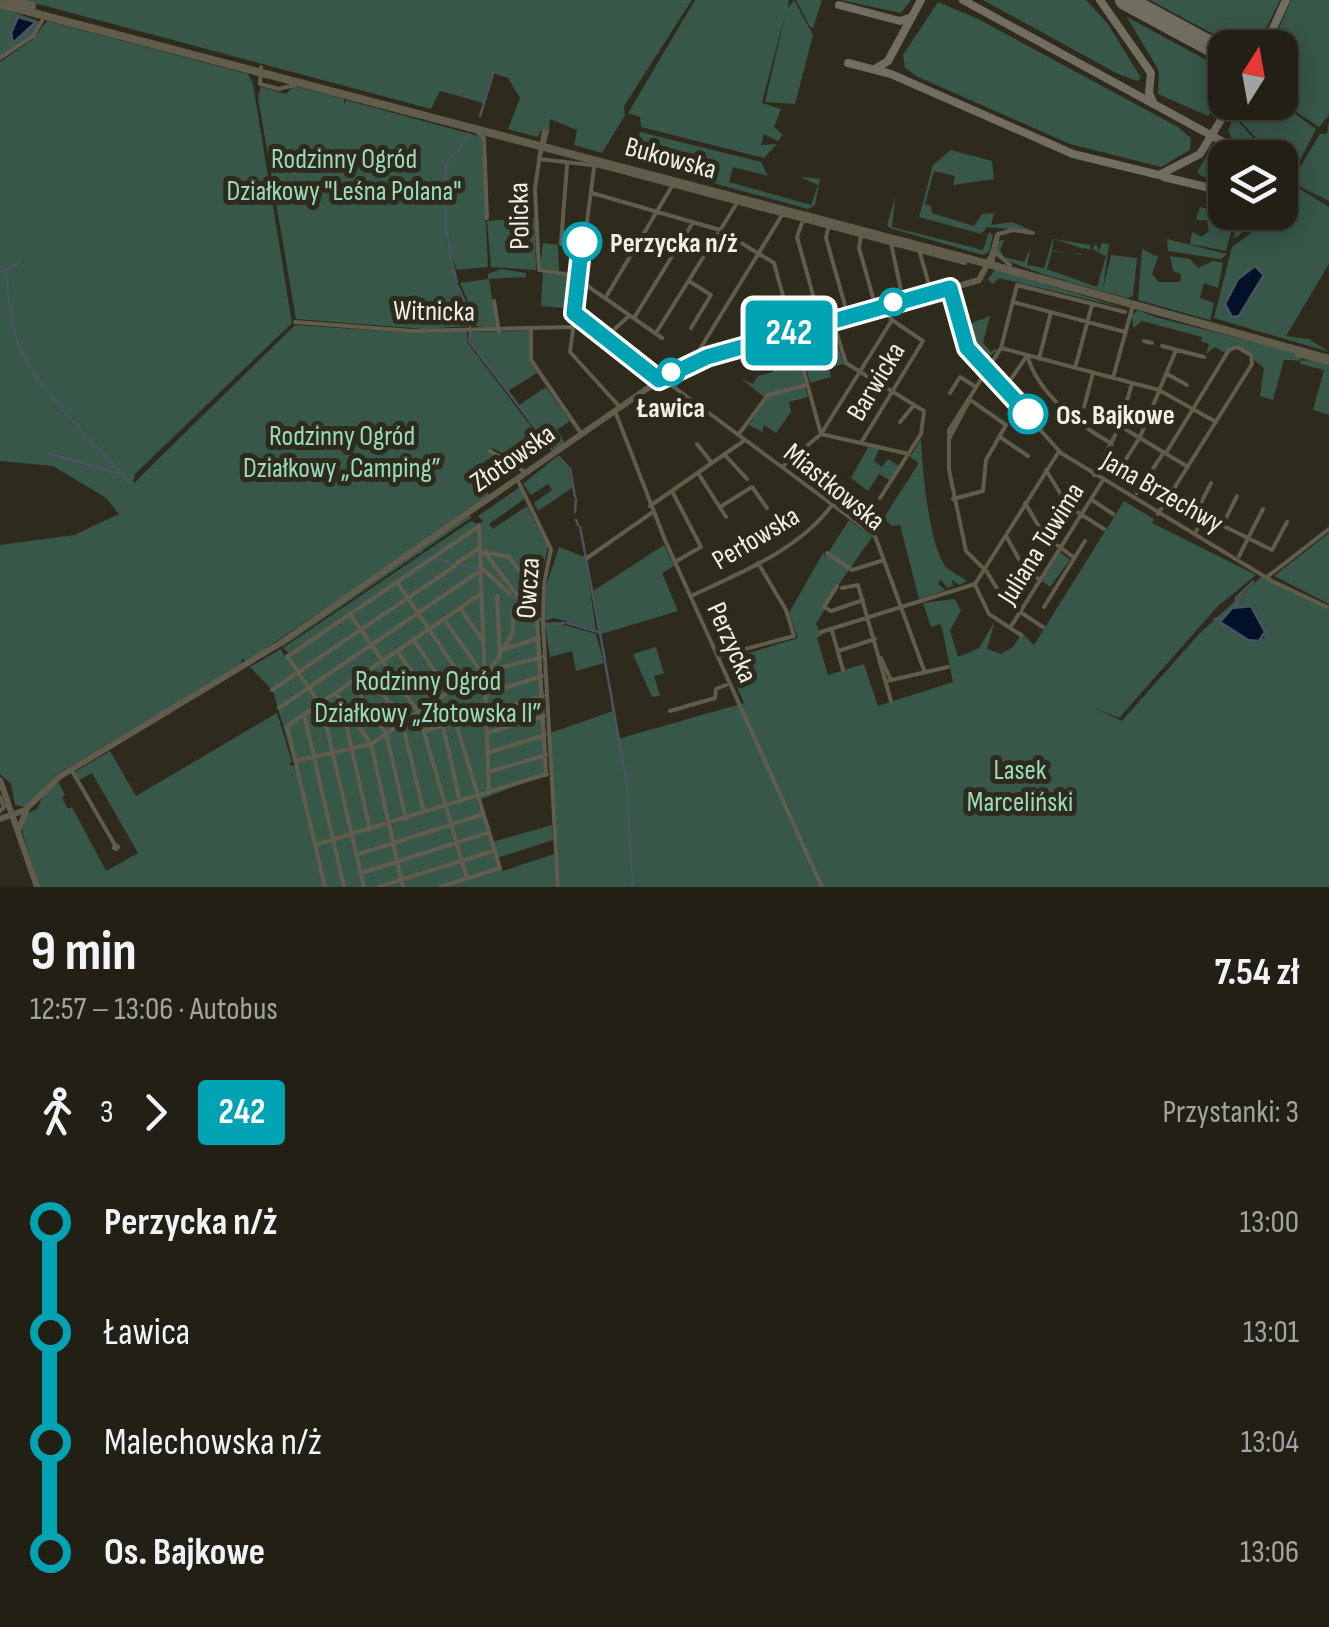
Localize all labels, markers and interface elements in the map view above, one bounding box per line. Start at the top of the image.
north arrow [1208,30,1298,120]
map controls [1208,30,1298,230]
street label: Bukowska [621,130,720,186]
button: layers [1208,140,1298,230]
park label: Rodzinny Ogród Działkowy "Leśna Polana" [227,143,461,208]
street label: Policka [502,182,537,250]
marker: Perzycka n/ż [563,223,601,261]
place label: Perzycka n/ż [610,227,738,260]
unlabelled marker [880,289,906,315]
street label: Witnicka [393,294,475,329]
line badge: 242 [732,300,846,366]
text: 242 [766,312,812,355]
street label: Barwicka [840,337,912,427]
marker: Ławica [658,359,684,385]
place label: Ławica [636,392,705,425]
marker: Os. Bajkowe [1009,395,1047,433]
place label: Os. Bajkowe [1056,399,1175,432]
street label: Złotowska [464,417,561,499]
park label: Rodzinny Ogród Działkowy „Camping” [243,420,441,485]
street label: Miastkowska [777,437,891,538]
street label: Jana Brzechwy [1095,444,1229,540]
street label: Juliana Tuwima [990,477,1092,612]
street label: Perłowska [706,500,805,577]
street label: Owcza [510,556,547,620]
street label: Perzycka [699,597,764,688]
park label: Rodzinny Ogród Działkowy „Złotowska II” [314,665,542,730]
park label: Lasek Marceliński [967,754,1073,819]
text: 9 min [30,919,137,986]
text: 7.54 zł [1215,950,1299,995]
text: 12:57 – 13:06 · Autobus [30,990,278,1029]
icon: walk [30,1085,85,1140]
icon: forward [128,1085,183,1140]
text: 242 [218,1091,265,1134]
text: 3 [100,1093,113,1132]
text: Przystanki: 3 [1162,1093,1299,1132]
text: Perzycka n/ż [104,1200,277,1245]
text: 13:00 [1240,1203,1299,1242]
text: Ławica [104,1310,190,1355]
text: 13:01 [1243,1313,1299,1352]
text: Malechowska n/ż [104,1420,322,1465]
text: 13:04 [1241,1423,1299,1462]
text: Os. Bajkowe [104,1530,265,1575]
text: 13:06 [1240,1533,1299,1572]

